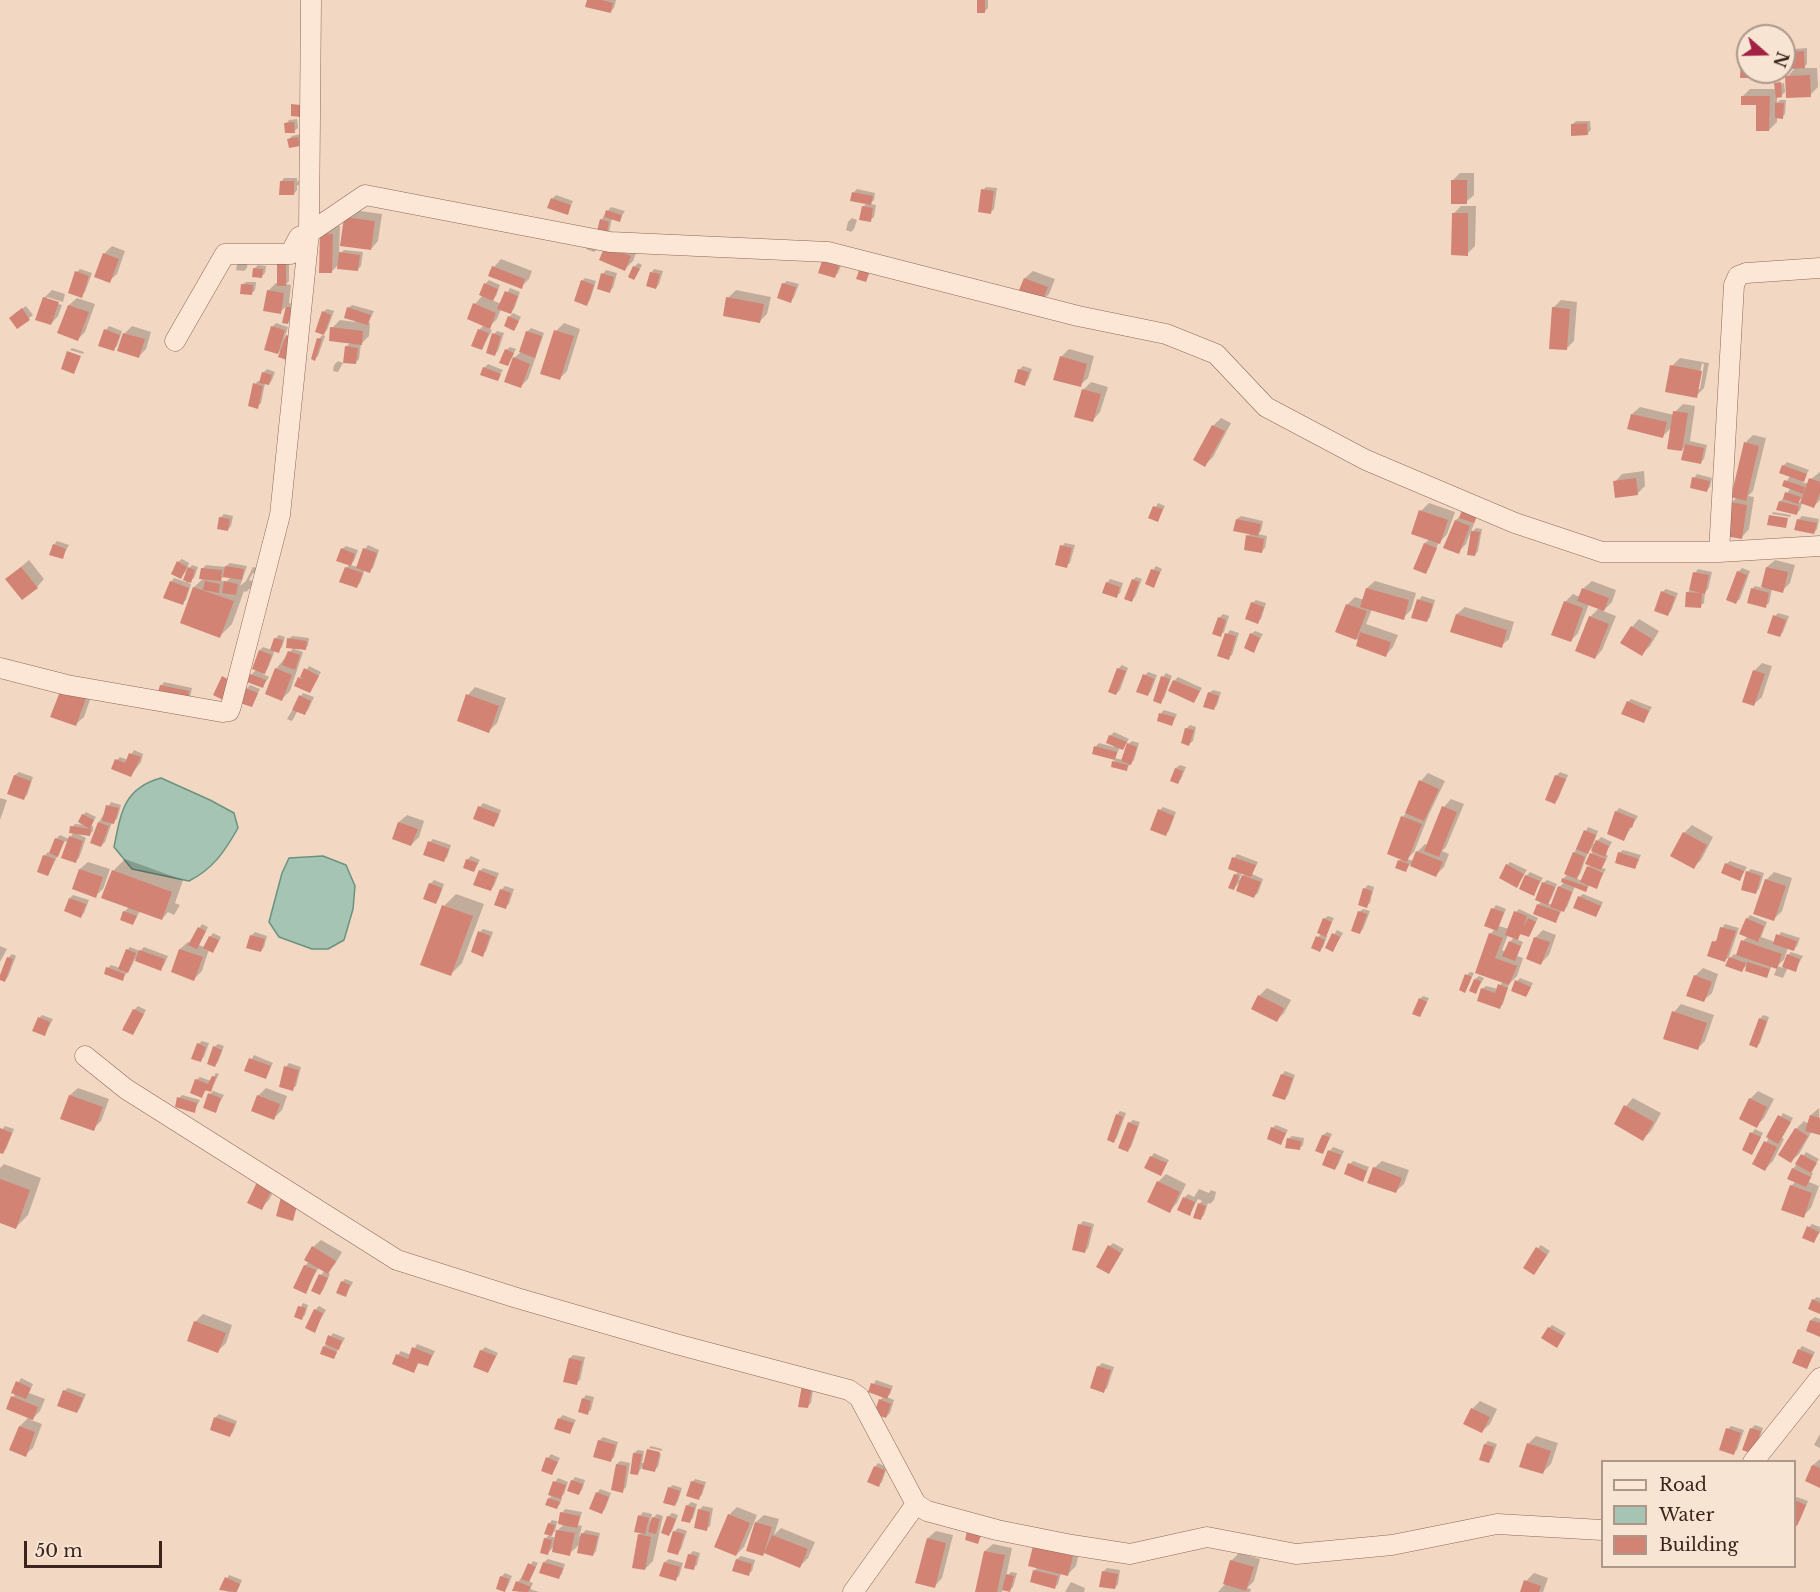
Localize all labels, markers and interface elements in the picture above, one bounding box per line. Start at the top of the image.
north arrow [1736,24,1796,84]
text: N [1769,49,1793,70]
legend [1601,1460,1796,1568]
text: Road [1659,1474,1707,1496]
text: Water [1659,1504,1714,1526]
scale bar [27,1529,165,1567]
text: Building [1659,1534,1738,1556]
text: 50 m [35,1540,83,1562]

